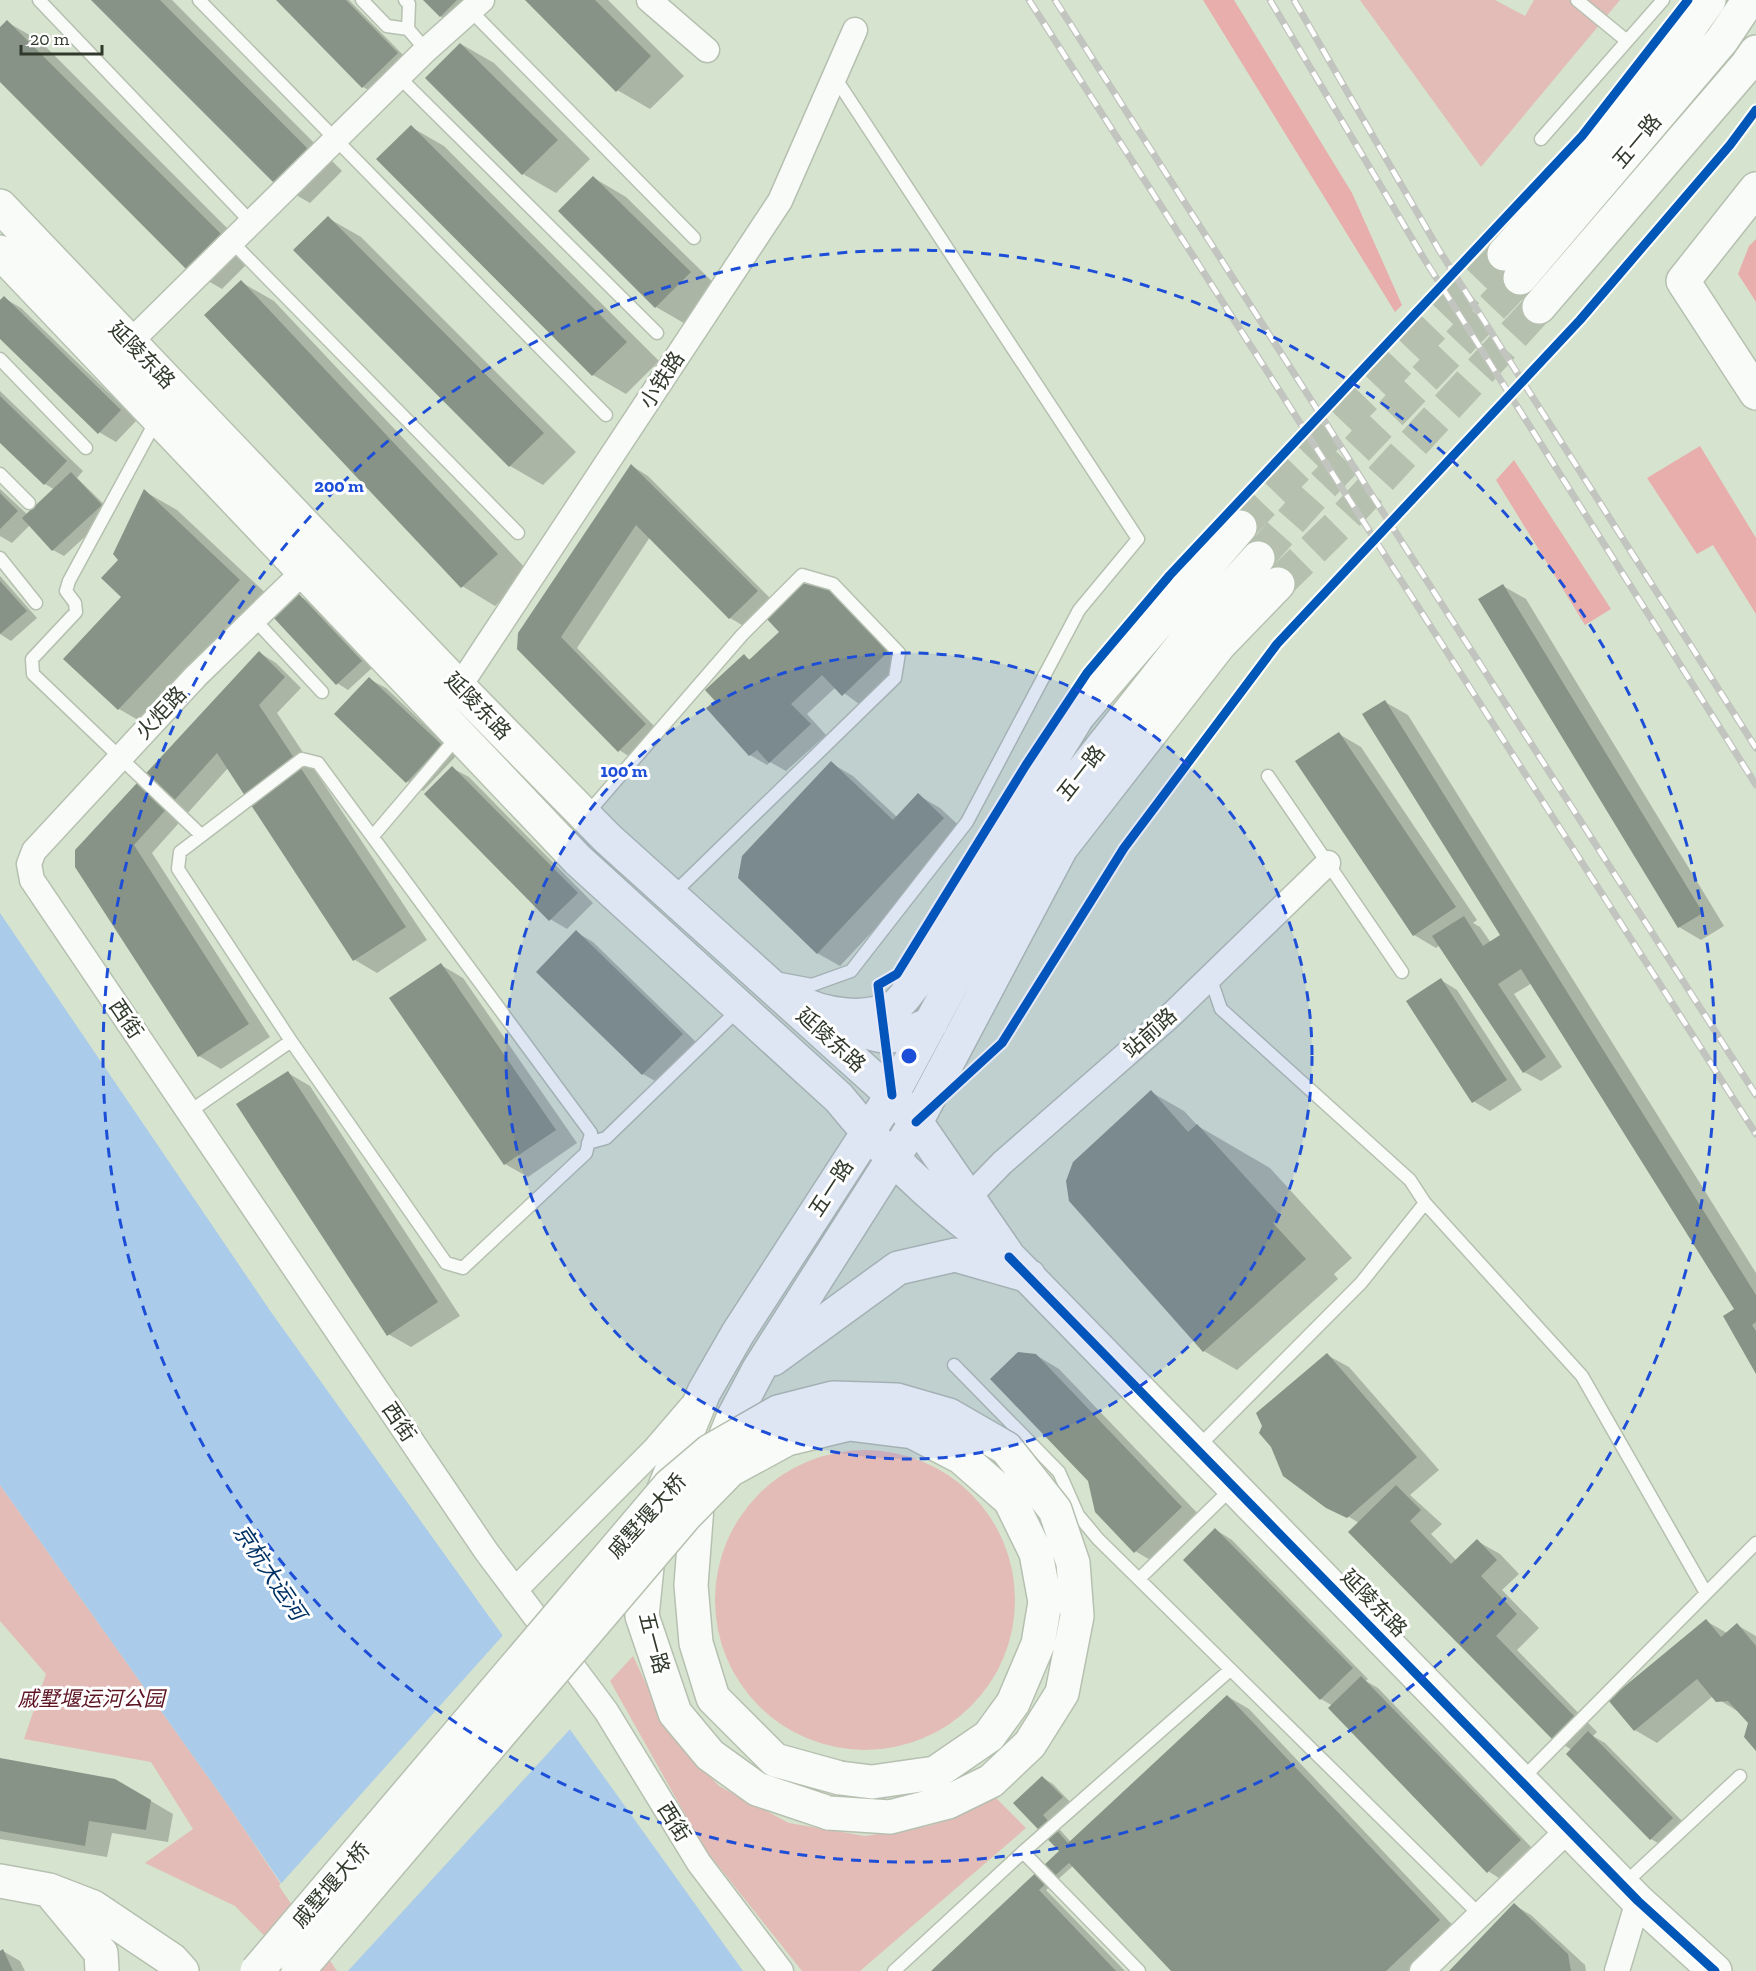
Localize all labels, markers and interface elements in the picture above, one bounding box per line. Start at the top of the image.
scale bar [21,18,102,56]
text: 20 m [30,28,70,50]
street label: 五一路 [1607,109,1666,173]
street label: 延陵东路 [104,316,181,394]
street label: 小铁路 [634,347,689,413]
text: 200 m [314,475,364,497]
street label: 延陵东路 [440,667,517,745]
street label: 火炬路 [130,681,191,744]
street label: 五一路 [1051,740,1110,805]
text: 100 m [600,760,648,782]
street label: 西街 [104,994,149,1043]
street label: 延陵东路 [792,1002,871,1077]
street label: 站前路 [1118,1002,1181,1063]
centre of rings [899,1046,919,1066]
street label: 五一路 [803,1155,858,1221]
street label: 西街 [377,1397,422,1446]
street label: 戚墅堰大桥 [602,1468,691,1563]
water label: 京杭大运河 [228,1519,314,1629]
street label: 延陵东路 [1336,1564,1413,1642]
street label: 五一路 [634,1609,675,1677]
park label: 戚墅堰运河公园 [18,1686,167,1711]
street label: 西街 [653,1797,696,1846]
street label: 戚墅堰大桥 [287,1837,374,1932]

